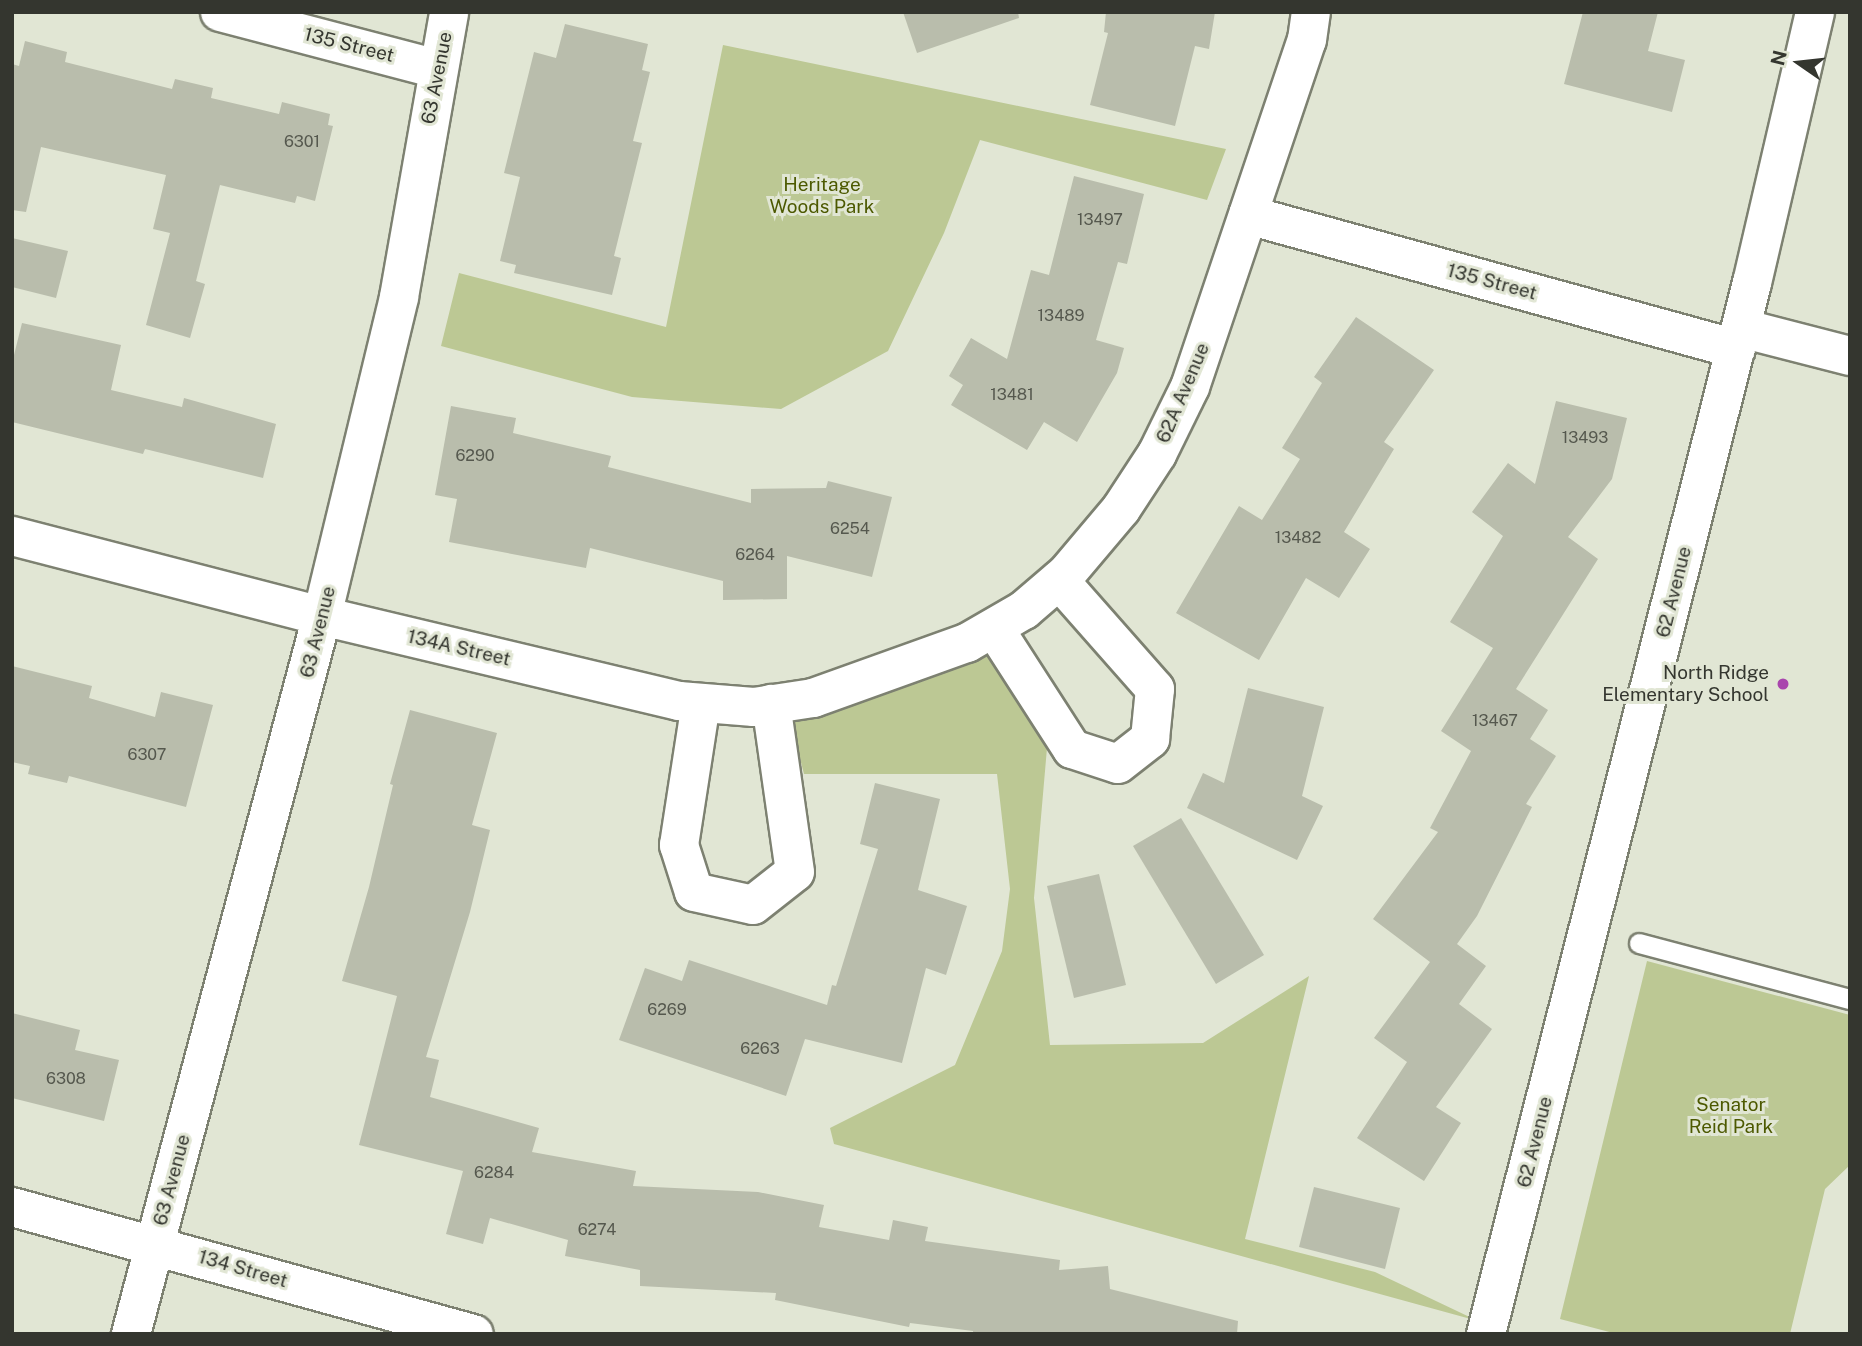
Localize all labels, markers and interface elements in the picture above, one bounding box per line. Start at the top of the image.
street label: 135 Street [302,23,396,67]
north arrow [1764,28,1834,98]
street label: 63 Avenue [417,30,457,126]
text: N [1766,48,1791,68]
house number: 6301 [284,132,320,152]
park label: Heritage Woods Park [770,174,874,218]
house number: 13497 [1077,210,1123,230]
street label: 135 Street [1445,259,1539,305]
house number: 13489 [1038,306,1084,326]
street label: 62A Avenue [1152,340,1214,446]
house number: 13481 [990,385,1034,405]
house number: 13493 [1562,428,1608,448]
house number: 6290 [455,446,495,466]
house number: 6254 [830,519,870,539]
house number: 13482 [1275,528,1321,548]
street label: 62 Avenue [1652,544,1696,640]
house number: 6264 [735,545,775,565]
street label: 63 Avenue [296,584,340,680]
street label: 134A Street [405,625,513,671]
place label: North Ridge Elementary School [1602,662,1769,706]
marker: North Ridge Elementary School [1775,676,1791,692]
house number: 13467 [1472,711,1518,731]
house number: 6307 [128,745,166,765]
house number: 6269 [647,1000,687,1020]
house number: 6263 [740,1039,780,1059]
house number: 6308 [46,1069,86,1089]
street label: 62 Avenue [1513,1094,1557,1190]
park label: Senator Reid Park [1689,1094,1773,1138]
street label: 63 Avenue [149,1132,195,1228]
house number: 6284 [474,1163,514,1183]
house number: 6274 [578,1220,616,1240]
street label: 134 Street [196,1245,290,1293]

